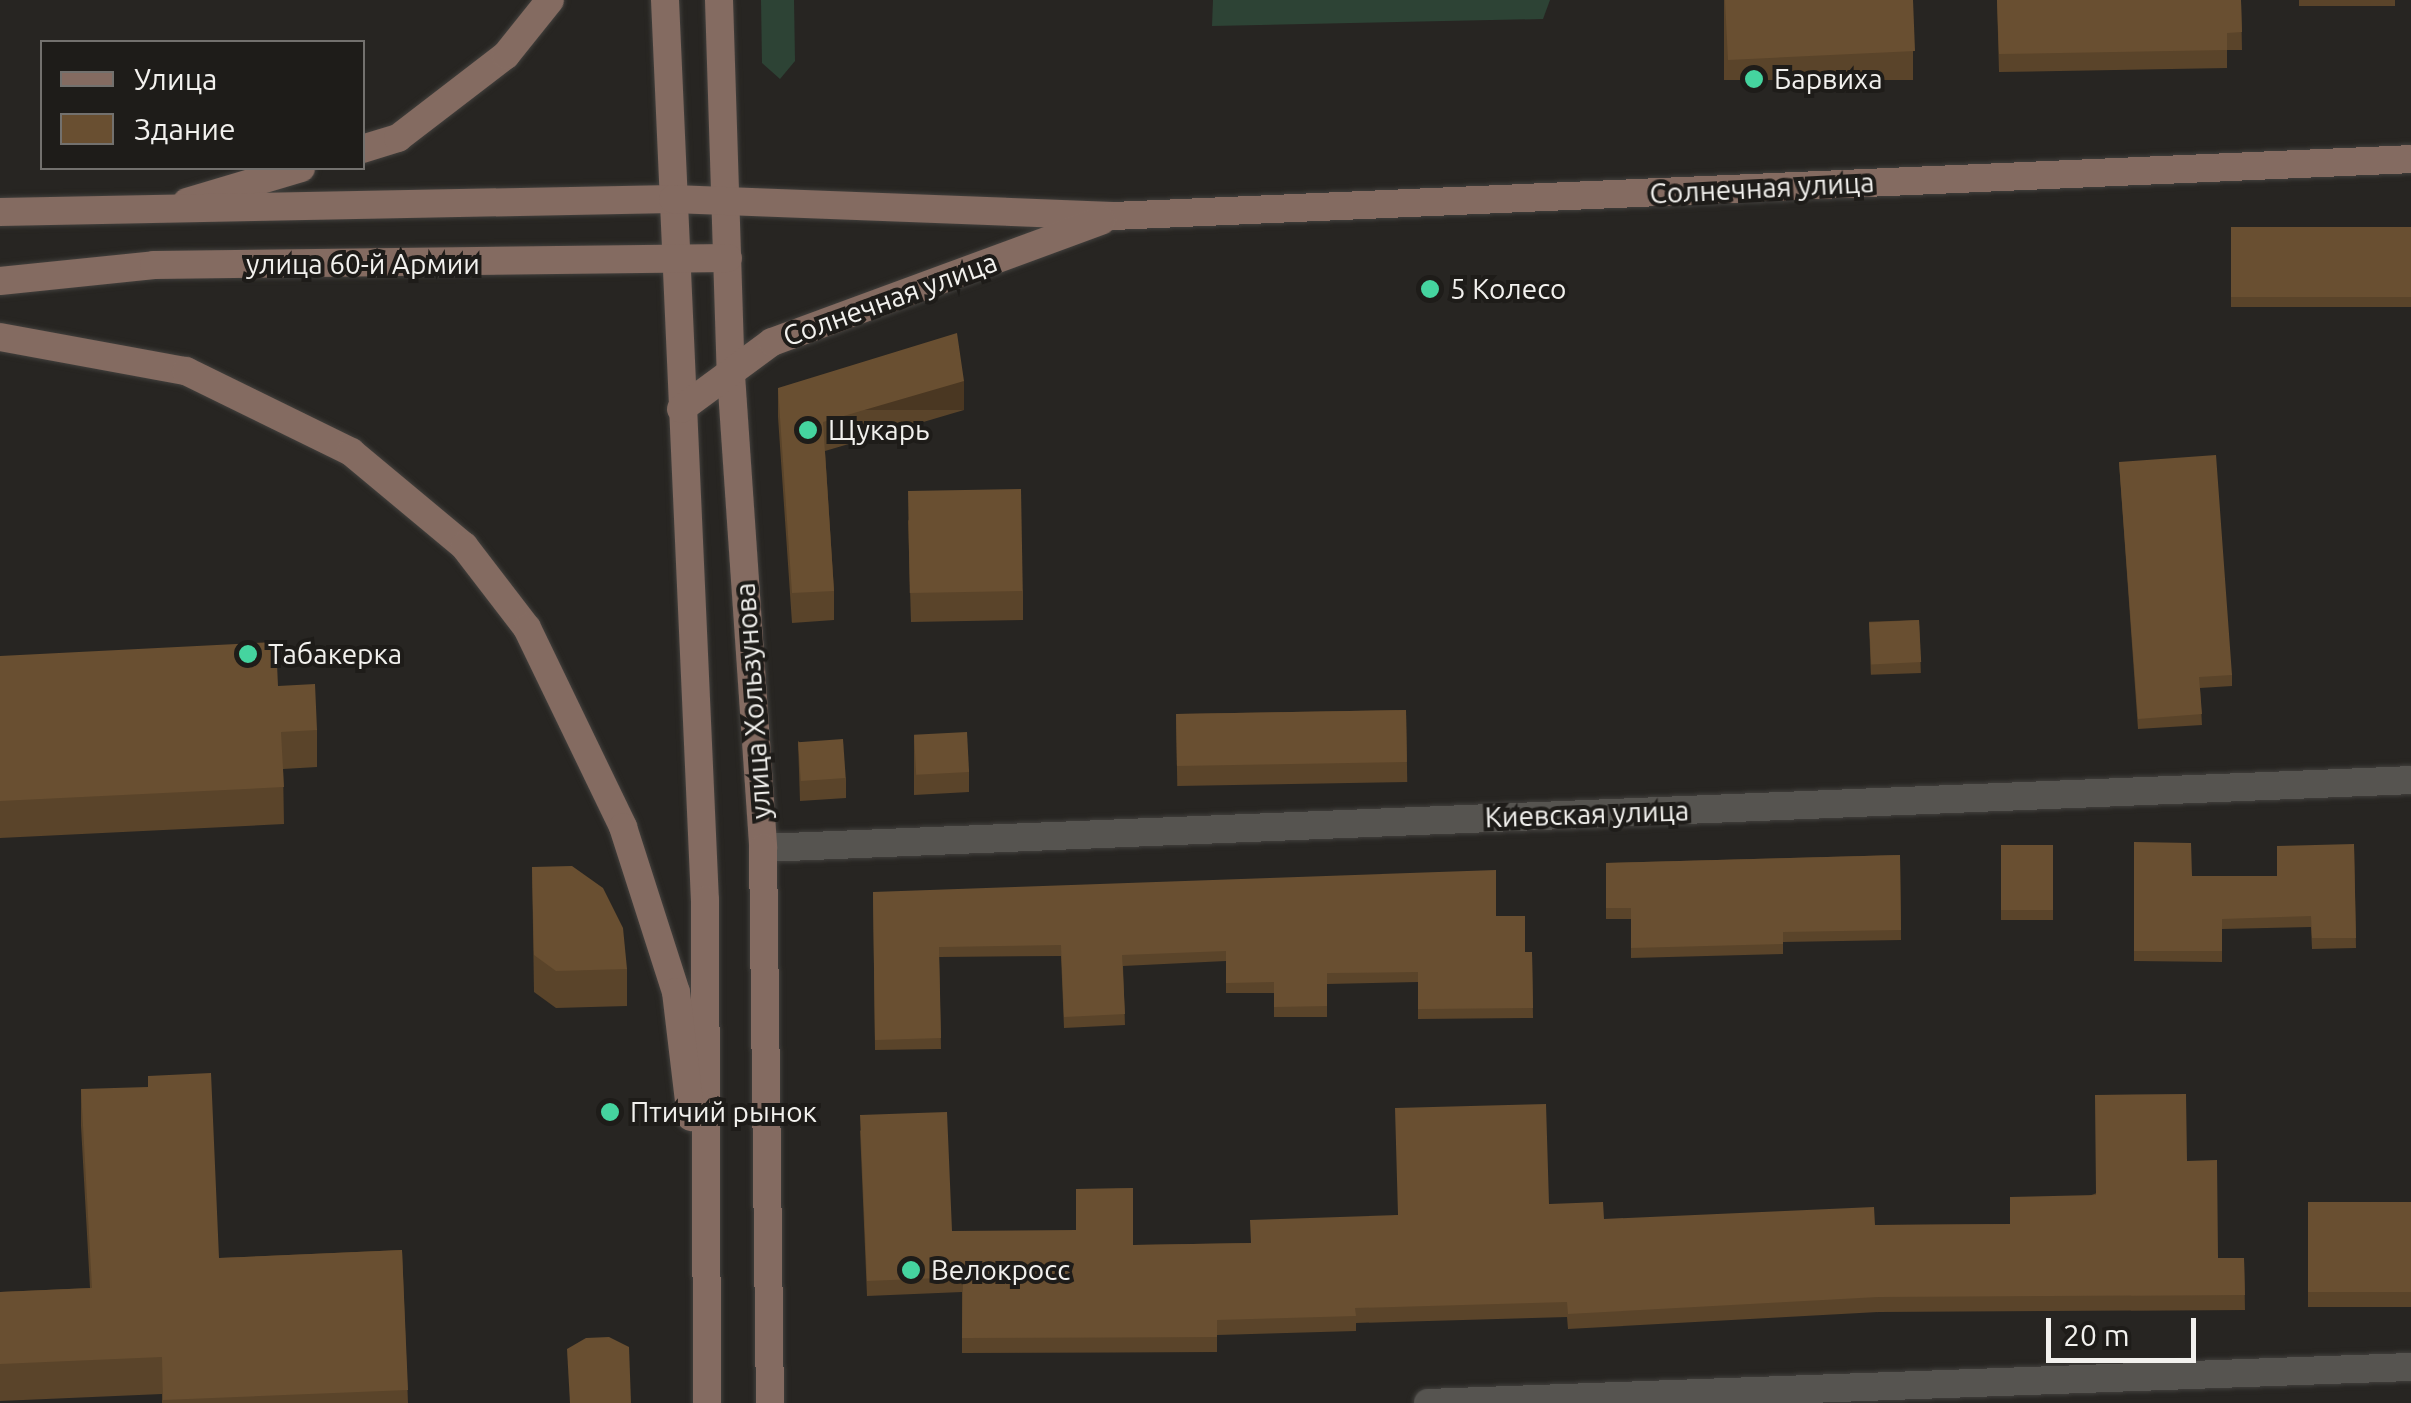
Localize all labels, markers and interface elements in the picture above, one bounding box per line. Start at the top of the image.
legend [40,40,365,170]
text: Улица [134,62,218,96]
place label: Барвиха [1774,62,1883,96]
marker: Барвиха [1743,68,1765,90]
text: Здание [134,112,236,146]
street label: Солнечная улица [1649,165,1875,211]
street label: Солнечная улица [778,245,1002,353]
street label: улица 60-й Армии [246,247,480,281]
place label: 5 Колесо [1450,272,1566,306]
marker: 5 Колесо [1419,278,1441,300]
place label: Щукарь [828,413,930,447]
marker: Щукарь [797,419,819,441]
street label: улица Хользунова [728,582,778,820]
place label: Табакерка [268,637,402,671]
marker: Табакерка [237,643,259,665]
street label: Киевская улица [1484,794,1690,834]
place label: Птичий рынок [630,1095,817,1129]
marker: Птичий рынок [599,1101,621,1123]
place label: Велокросс [931,1253,1070,1287]
marker: Велокросс [900,1259,922,1281]
scale bar [2051,1298,2201,1360]
text: 20 m [2063,1318,2130,1352]

